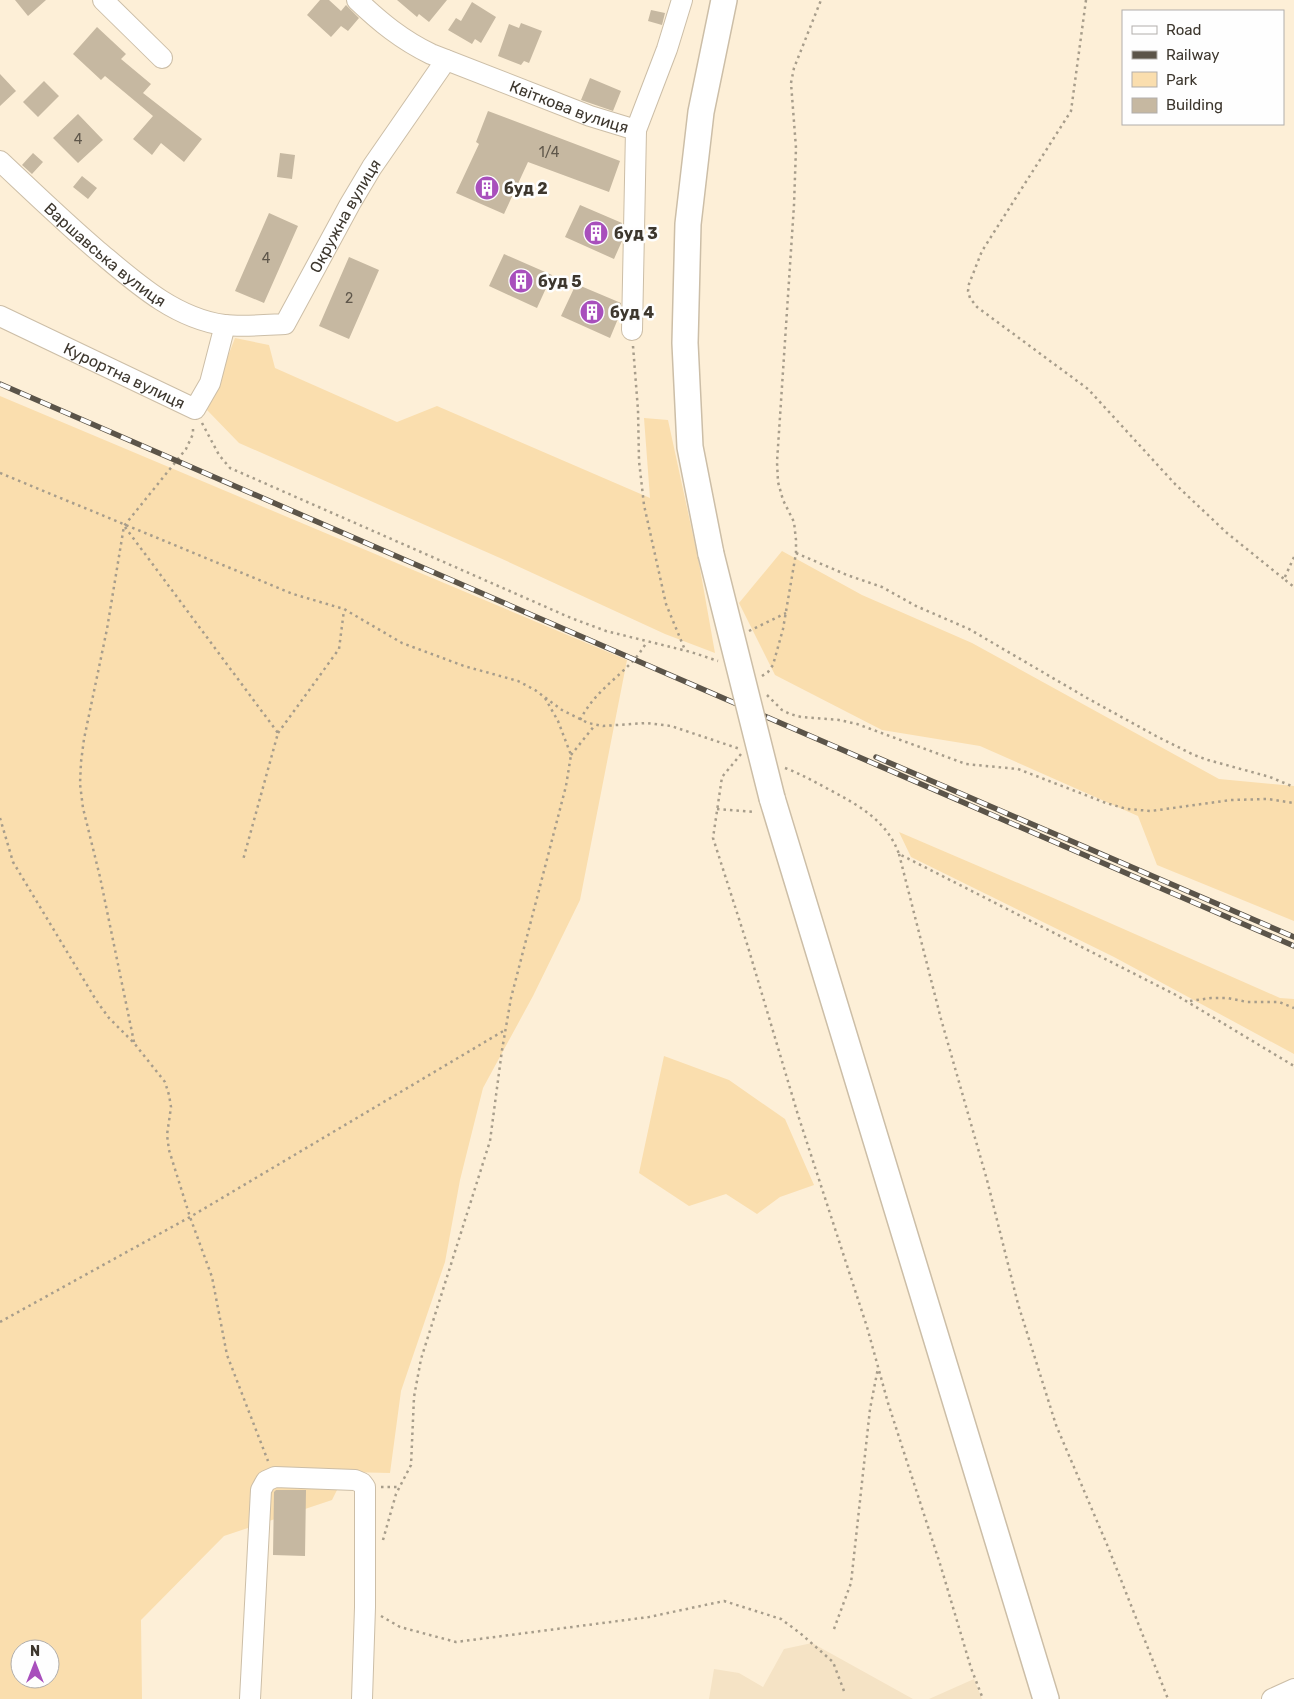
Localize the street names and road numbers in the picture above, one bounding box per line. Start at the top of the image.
street label: Квіткова вулиця [507,77,631,137]
street label: Окружна вулиця [306,155,385,276]
street label: Варшавська вулиця [40,199,169,311]
street label: Курортна вулиця [61,339,188,413]

